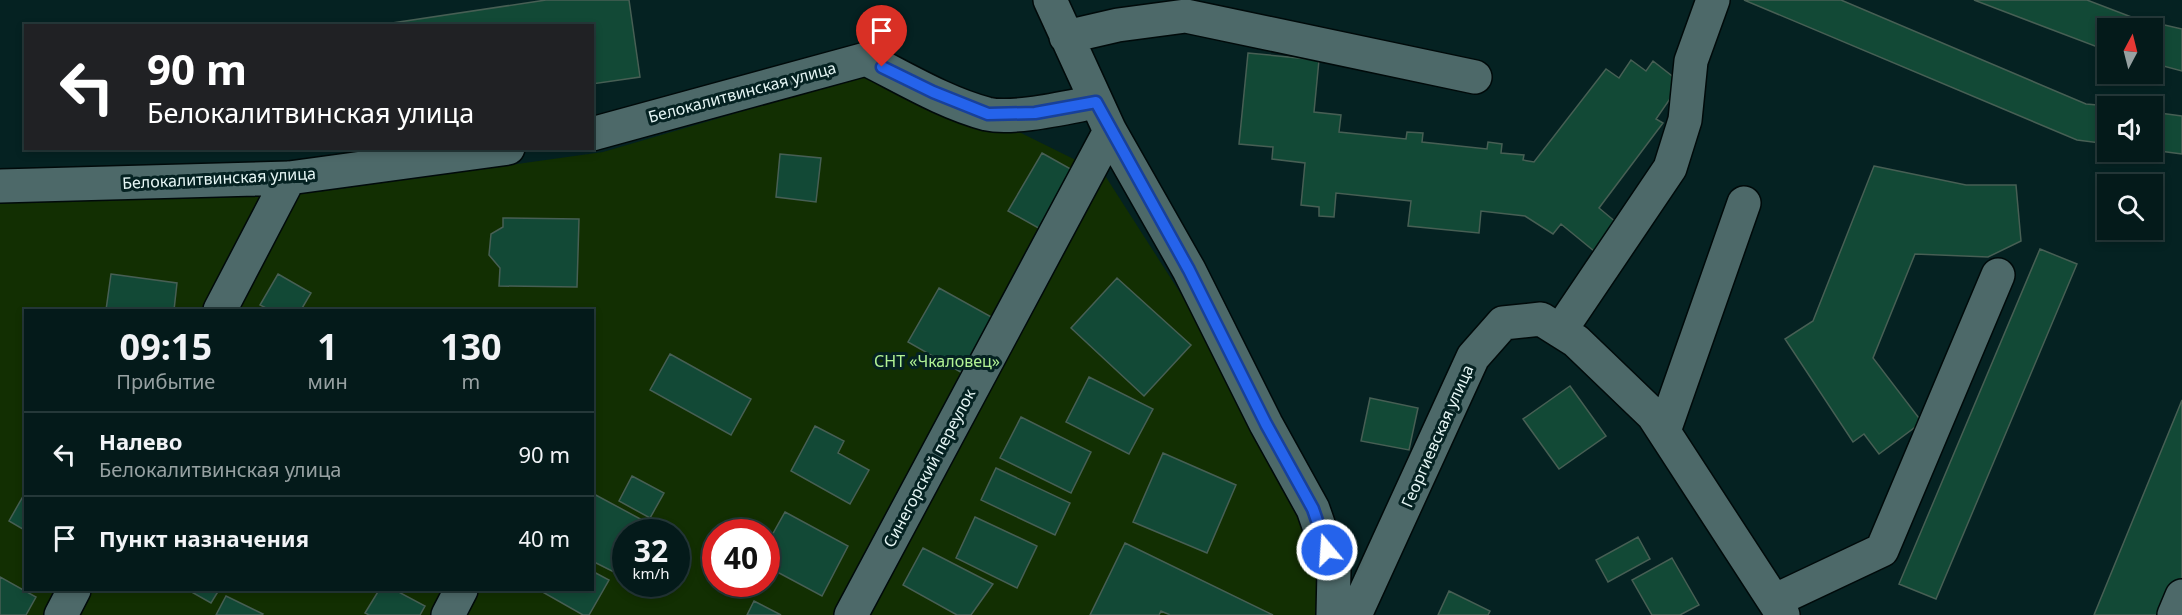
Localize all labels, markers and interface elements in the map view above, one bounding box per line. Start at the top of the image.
pin [856,5,907,67]
icon: arrive [865,14,898,47]
north arrow [2097,18,2163,84]
map controls [2097,18,2163,240]
text: 90 m [147,40,247,97]
icon: left [48,48,126,126]
street label: Белокалитвинская улица [646,56,838,128]
text: Белокалитвинская улица [147,94,474,131]
button: sound [2097,96,2163,162]
street label: Белокалитвинская улица [122,162,316,194]
button: search [2097,174,2163,240]
text: 09:15 [120,322,212,371]
text: 1 [317,322,338,371]
text: 130 [440,322,502,371]
park label: СНТ «Чкаловец» [874,350,1000,372]
street label: Георгиевская улица [1396,361,1478,511]
text: Прибытие [116,368,215,395]
text: мин [308,368,348,395]
text: m [461,368,480,395]
street label: Синегорский переулок [878,384,980,551]
text: Налево [99,426,182,456]
icon: left [48,438,81,471]
text: 90 m [519,439,570,469]
text: Белокалитвинская улица [99,456,341,483]
position arrow [1295,518,1359,582]
speed limit sign: 40 [702,519,780,597]
icon: arrive [48,522,81,555]
text: Пункт назначения [99,523,309,553]
text: 40 m [519,523,570,553]
text: 32 [634,530,668,571]
text: km/h [633,563,669,583]

